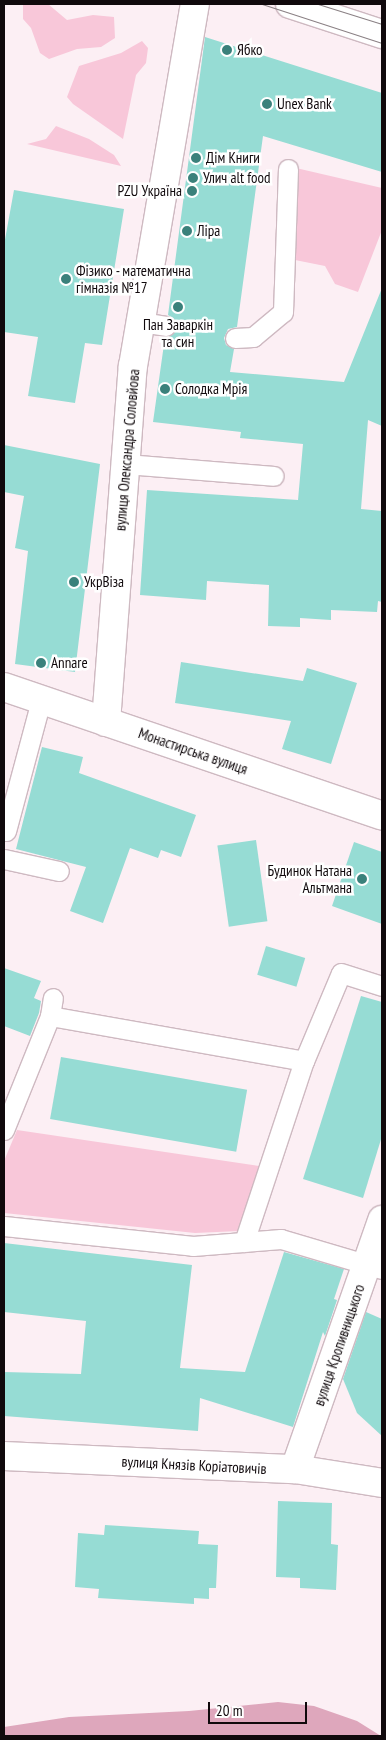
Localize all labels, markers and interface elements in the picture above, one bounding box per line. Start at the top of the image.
place label: Ябко [237,41,263,59]
marker: Ябко [221,44,233,56]
place label: Unex Bank [277,95,332,113]
marker: Unex Bank [261,98,273,110]
place label: Дім Книги [206,149,260,167]
marker: Дім Книги [190,152,202,164]
place label: Улич alt food [203,169,270,187]
marker: Улич alt food [187,172,199,184]
place label: PZU Україна [118,182,182,200]
marker: PZU Україна [186,185,198,197]
place label: Ліра [197,222,220,240]
marker: Ліра [181,225,193,237]
place label: Фізико - математична гімназія №17 [76,261,192,296]
marker: Фізико - математична гімназія №17 [60,273,72,285]
marker: Пан Заваркін та син [172,301,184,313]
place label: Пан Заваркін та син [143,315,213,350]
street label: вулиця Олександра Соловйова [111,368,143,532]
place label: Солодка Мрія [175,380,247,398]
marker: Солодка Мрія [159,383,171,395]
place label: УкрВіза [84,573,124,591]
marker: УкрВіза [68,576,80,588]
place label: Annare [51,654,88,672]
marker: Annare [35,657,47,669]
street label: Монастирська вулиця [136,724,250,778]
place label: Будинок Натана Альтмана [267,861,352,896]
marker: Будинок Натана Альтмана [356,873,368,885]
street label: вулиця Кропивницького [310,1282,368,1408]
street label: вулиця Князів Коріатовичів [121,1452,267,1478]
scale bar [211,1692,310,1724]
text: 20 m [216,1701,242,1720]

